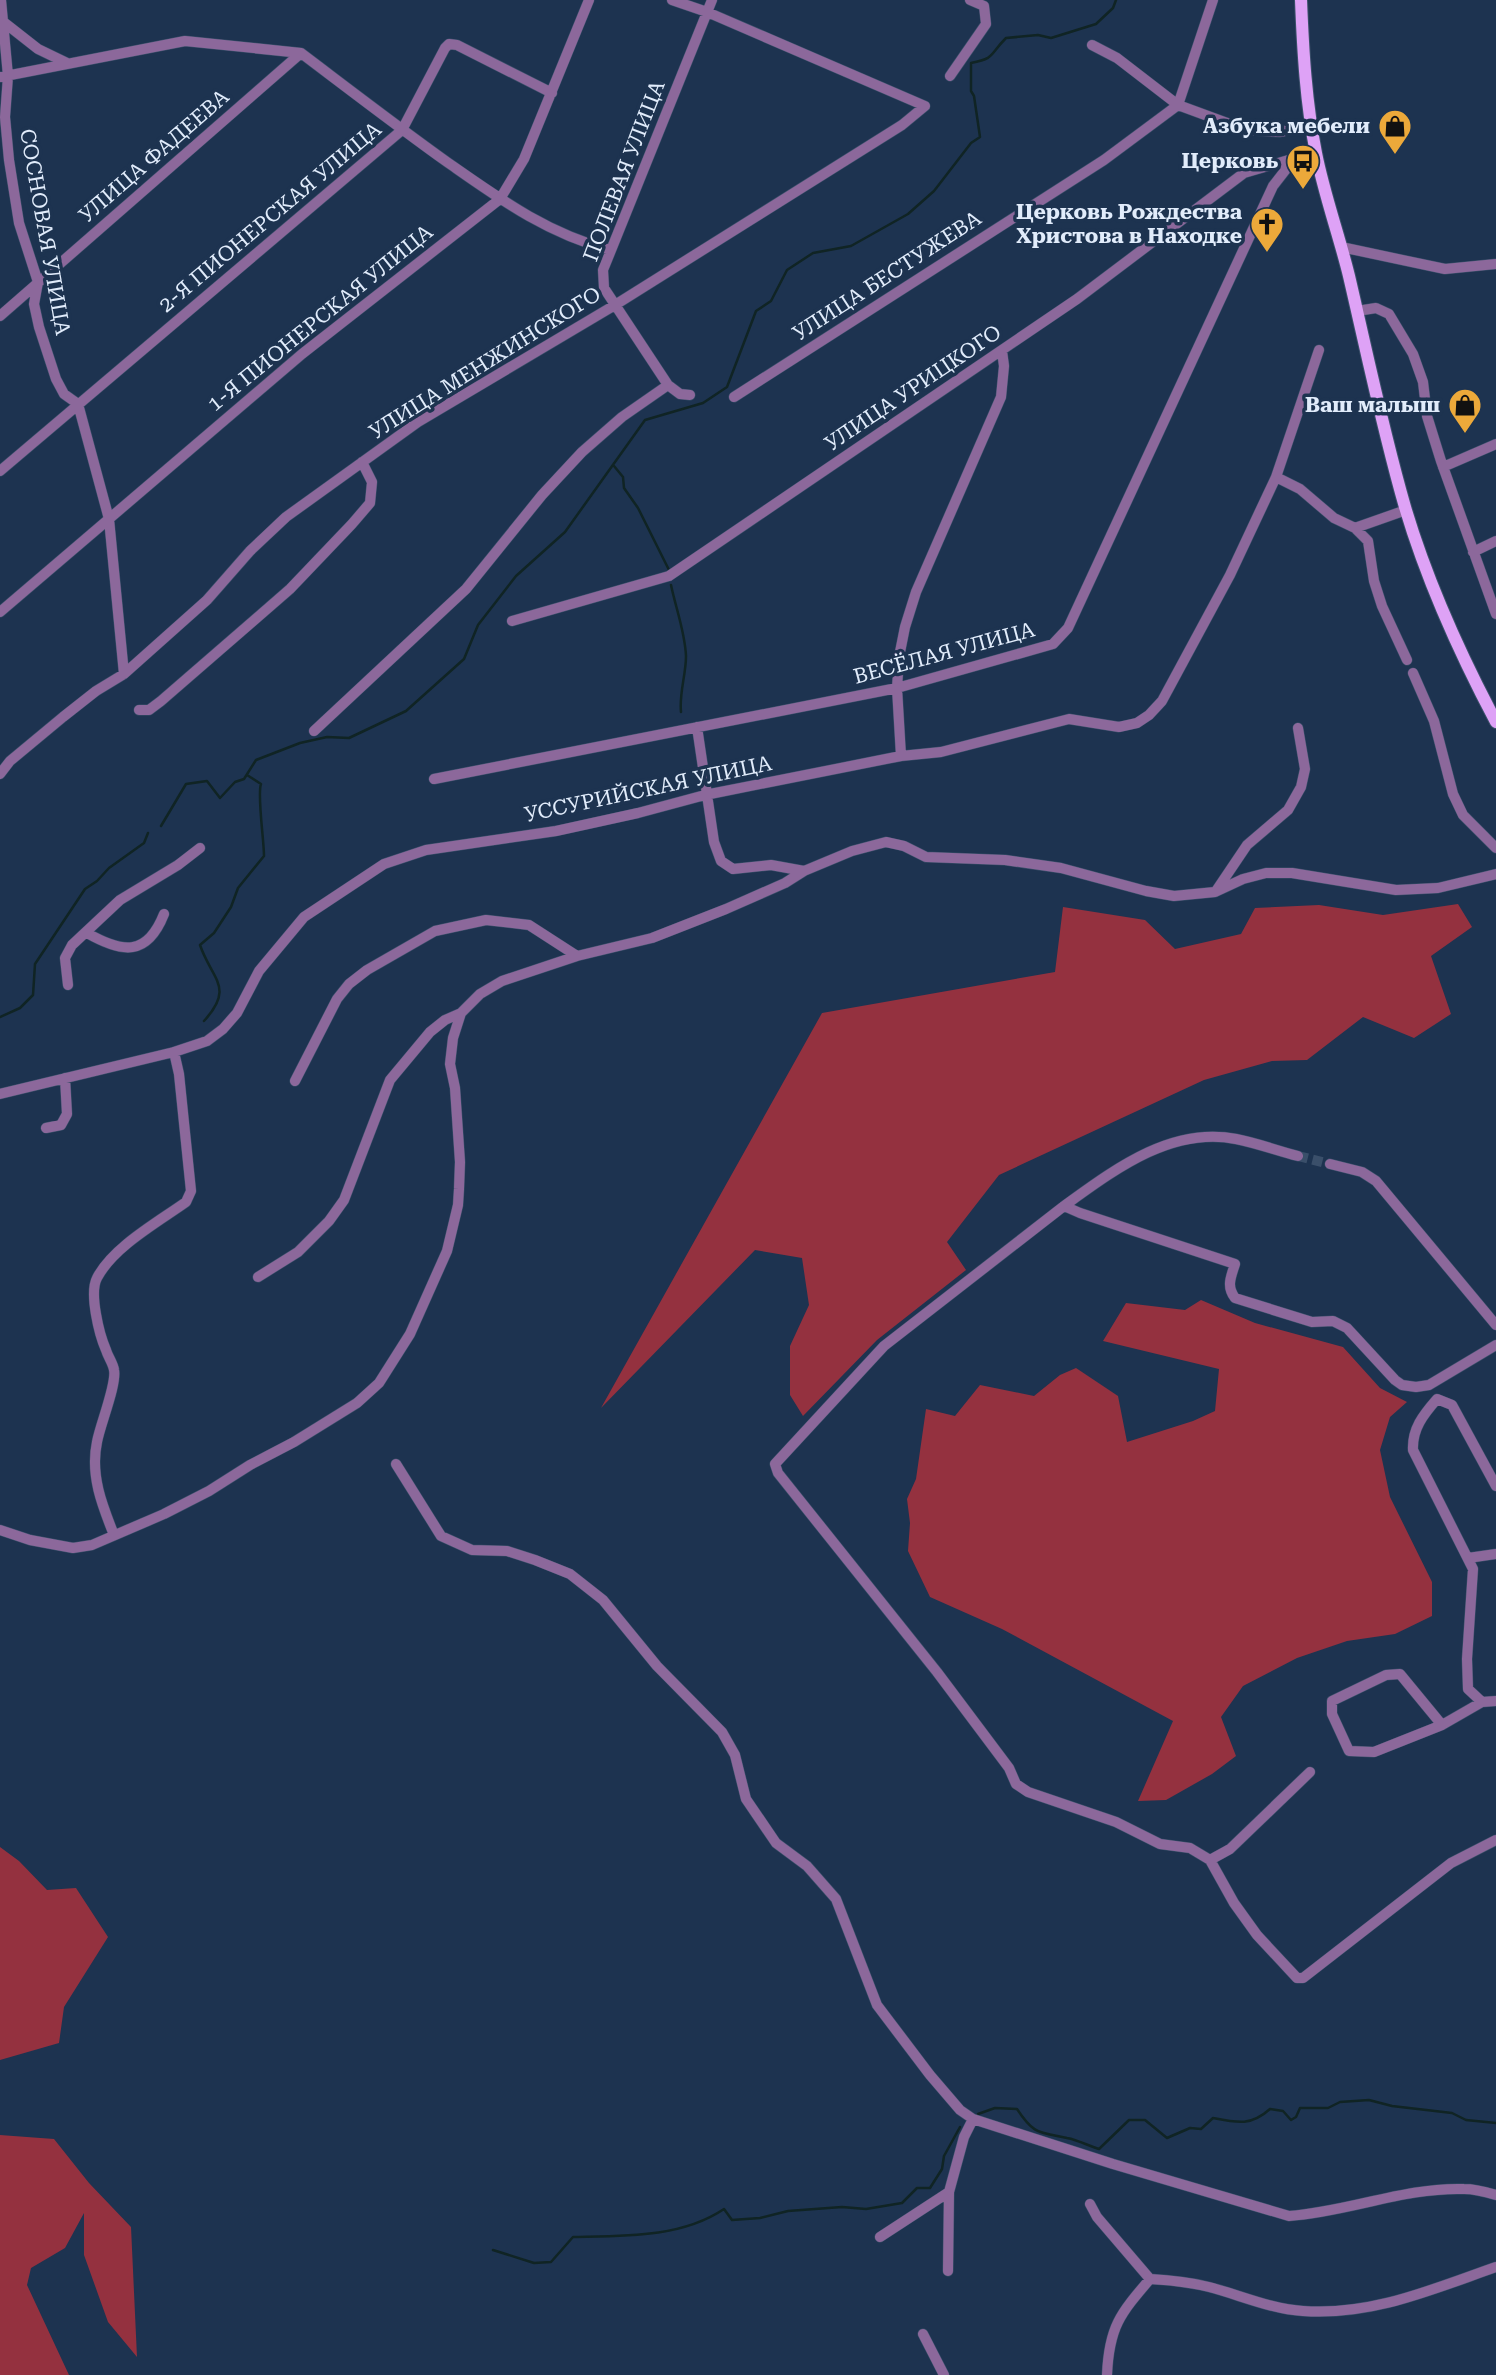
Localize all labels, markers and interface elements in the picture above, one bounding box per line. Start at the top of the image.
street label: ПОЛЕВАЯ УЛИЦА [578,77,670,265]
street label: УЛИЦА ФАДЕЕВА [74,84,234,227]
shop icon: Азбука мебели [1376,107,1414,156]
place label: Азбука мебели [1203,114,1370,138]
street label: 2-Я ПИОНЕРСКАЯ УЛИЦА [154,117,386,317]
street label: СОСНОВАЯ УЛИЦА [15,127,75,337]
bus stop icon: Церковь [1284,142,1322,191]
place label: Церковь [1182,149,1279,173]
place label: Церковь Рождества Христова в Находке [1016,200,1243,248]
church icon: Церковь Рождества Христова в Находке [1248,205,1286,254]
street label: УЛИЦА БЕСТУЖЕВА [788,206,986,346]
street label: 1-Я ПИОНЕРСКАЯ УЛИЦА [203,220,438,416]
street label: УЛИЦА МЕНЖИНСКОГО [365,282,605,444]
street label: УЛИЦА УРИЦКОГО [820,320,1006,456]
shop icon: Ваш малыш [1446,386,1484,435]
place label: Ваш малыш [1305,393,1440,417]
street label: ВЕСЁЛАЯ УЛИЦА [851,617,1038,689]
street label: УССУРИЙСКАЯ УЛИЦА [522,751,774,827]

